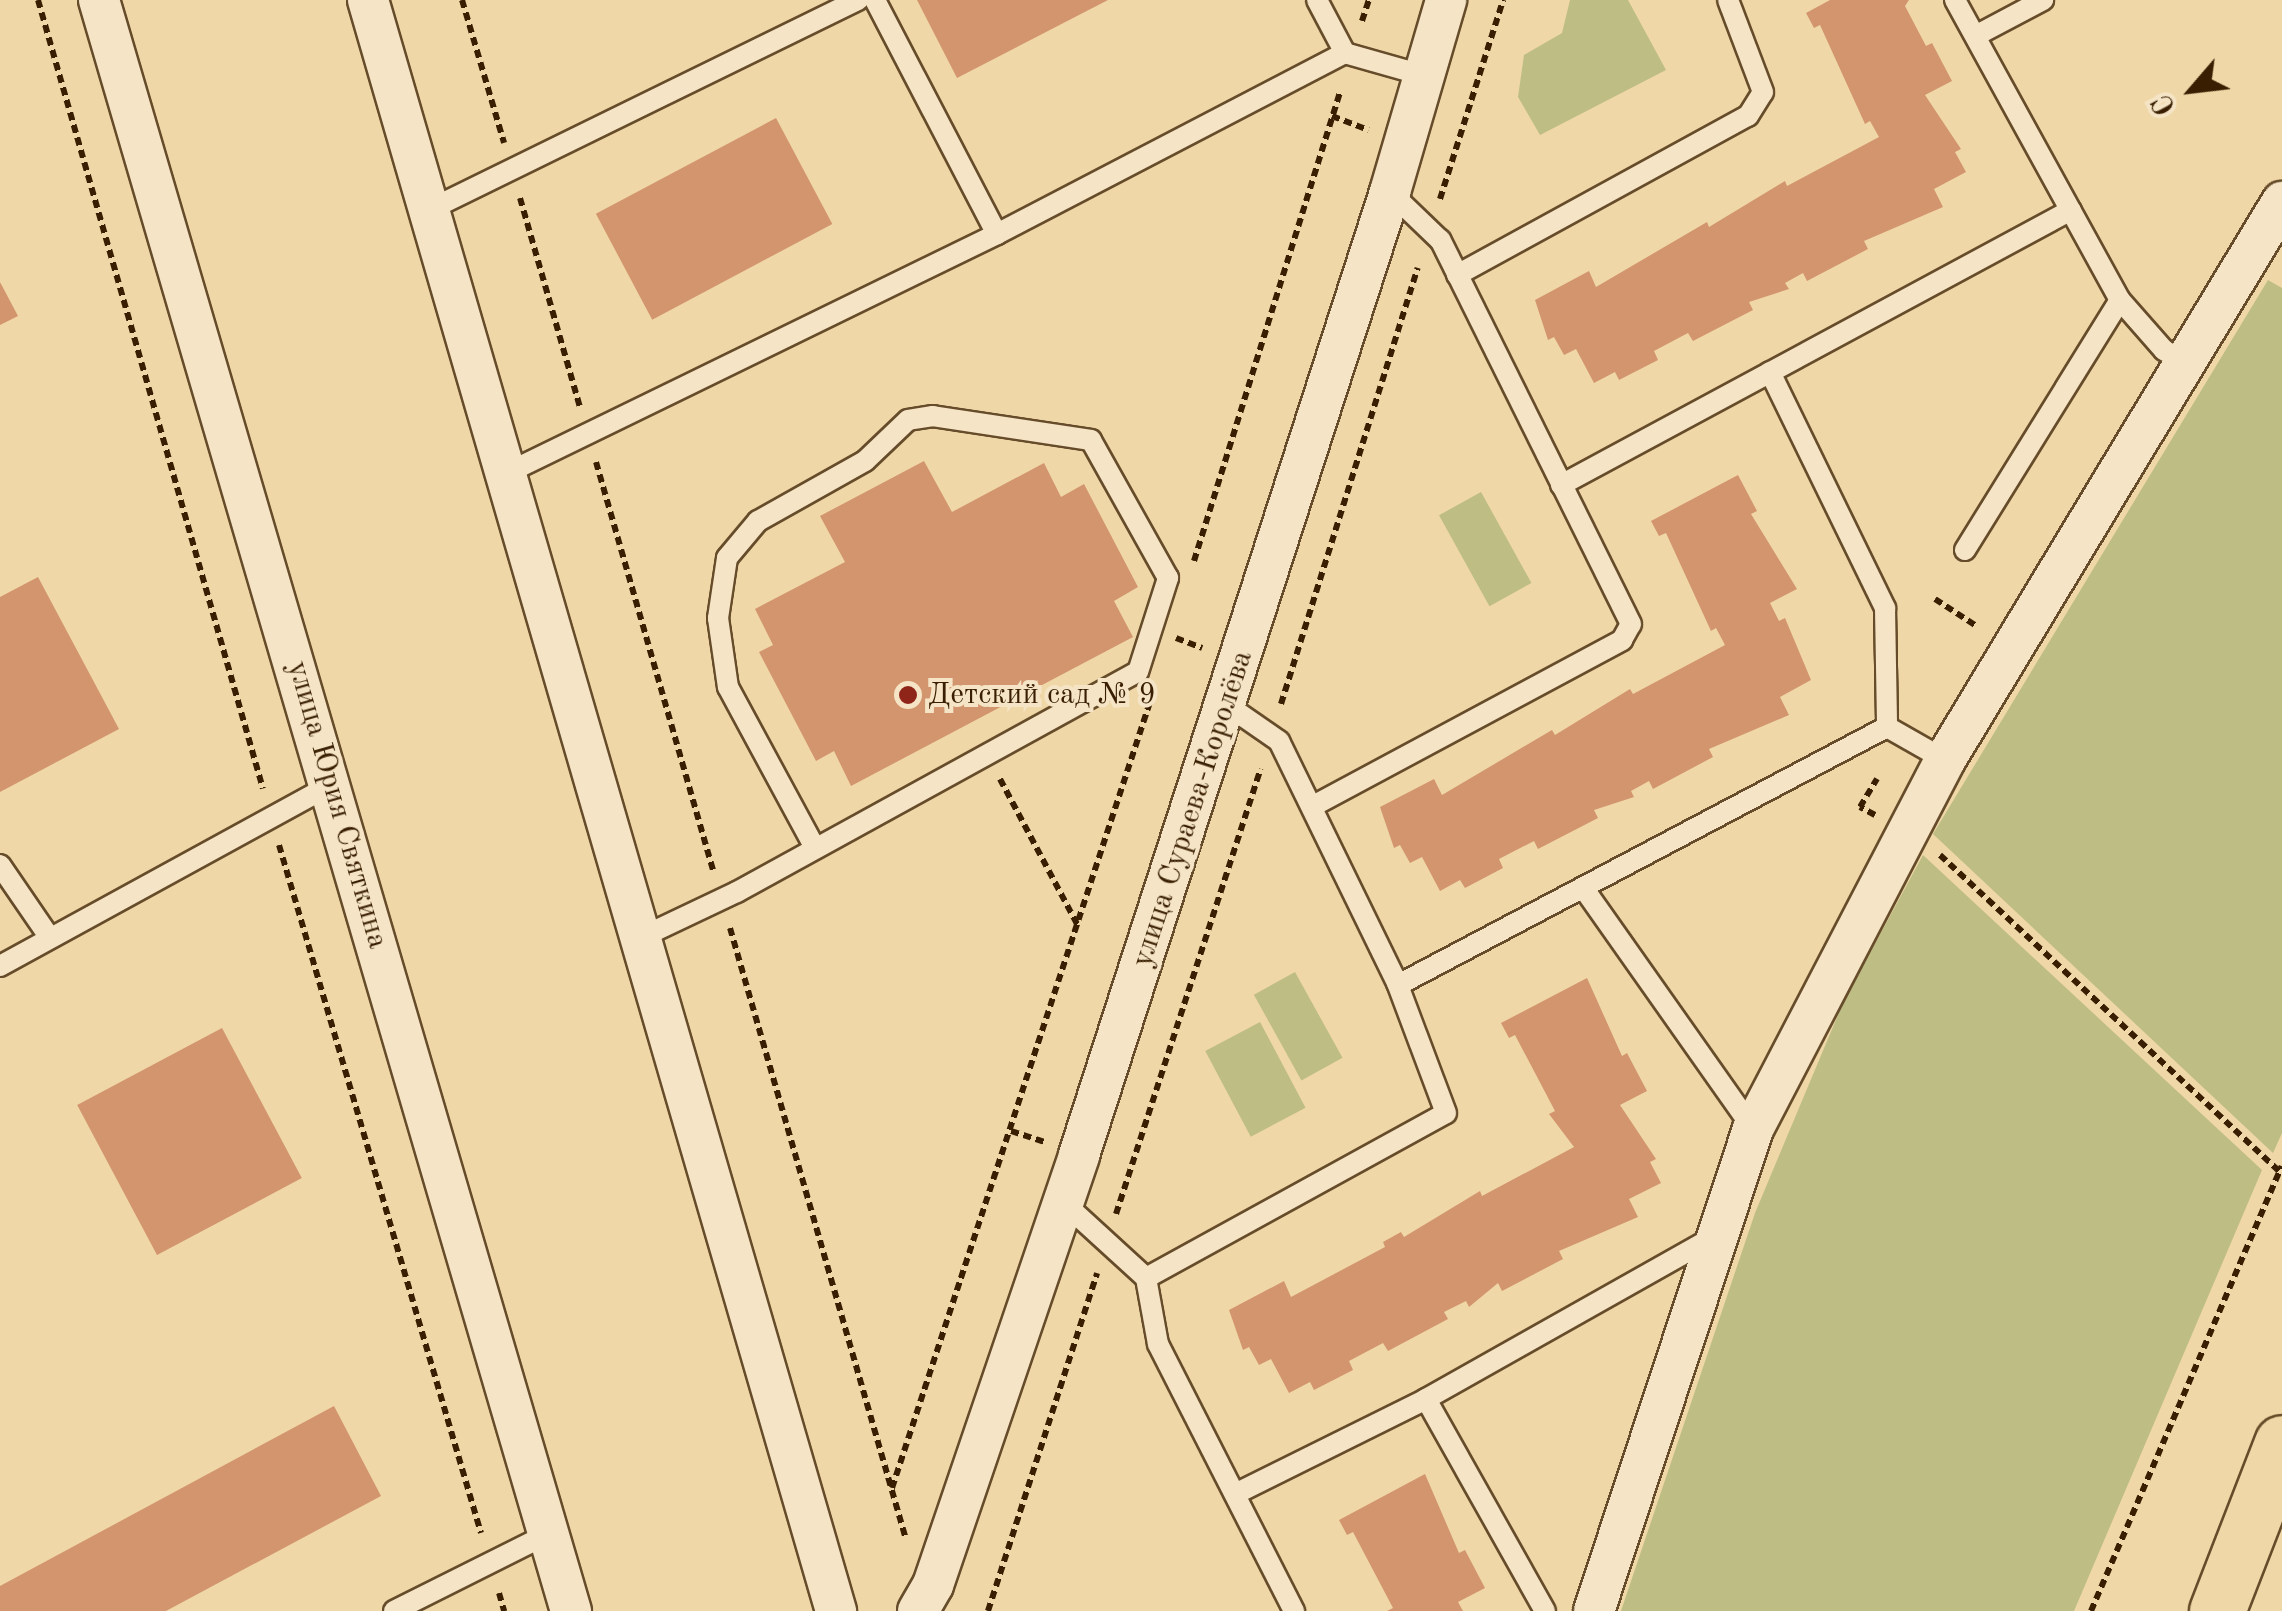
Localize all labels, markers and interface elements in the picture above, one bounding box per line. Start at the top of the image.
north arrow [2142,40,2242,140]
text: С [2149,89,2182,119]
street label: улица Сураева-Королёва [1125,646,1261,972]
street label: улица Юрия Святкина [279,657,395,953]
place label: Детский сад № 9 [928,677,1156,713]
marker: Детский сад № 9 [897,684,919,706]

